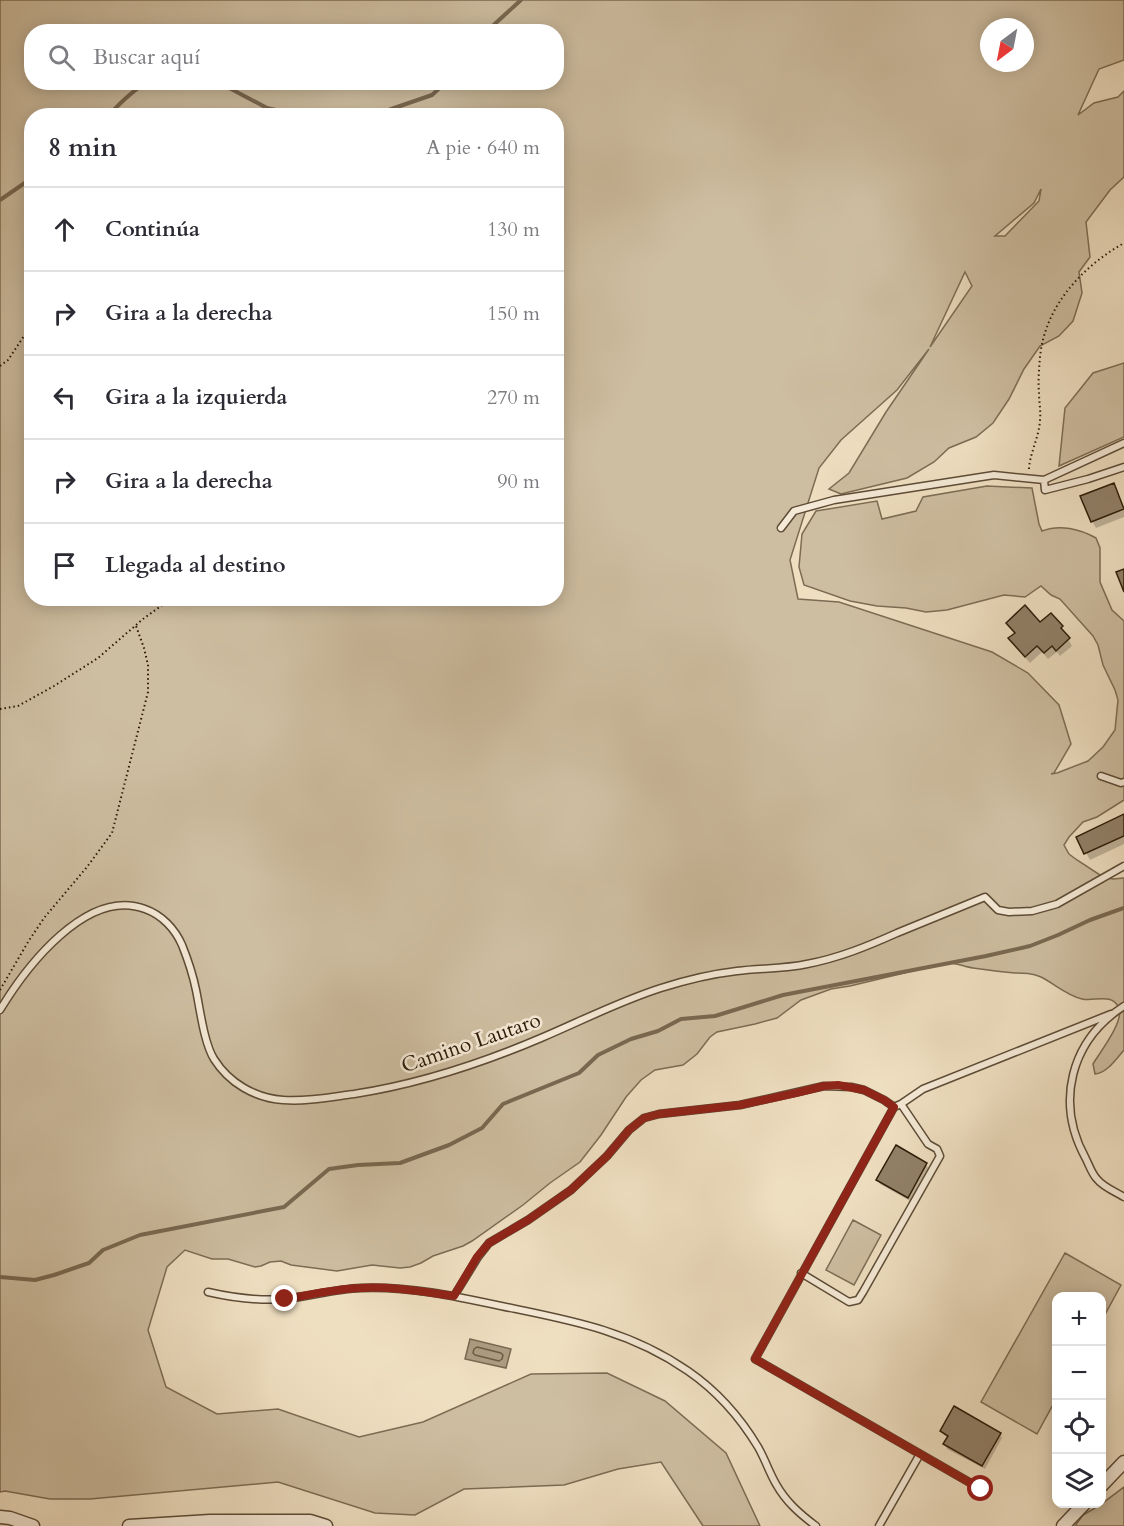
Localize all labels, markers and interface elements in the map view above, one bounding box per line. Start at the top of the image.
north arrow [980,18,1034,72]
search box [24,24,564,90]
icon: search [45,41,78,74]
text: Buscar aquí [93,42,200,72]
text: 8 min [48,130,117,165]
text: A pie · 640 m [426,134,540,161]
icon: ahead [48,213,81,246]
text: Continúa [105,214,200,244]
text: 130 m [487,216,540,243]
icon: right [48,297,81,330]
text: Gira a la derecha [105,298,273,328]
text: 150 m [487,300,540,327]
icon: left [48,381,81,414]
text: Gira a la izquierda [105,382,288,412]
text: 270 m [487,384,540,411]
icon: right [48,465,81,498]
text: Gira a la derecha [105,466,273,496]
text: 90 m [497,468,540,495]
icon: arrive [48,549,81,582]
text: Llegada al destino [105,550,286,580]
street label: Camino Lautaro [397,1006,545,1080]
route end [271,1285,297,1311]
map controls [1052,1292,1106,1508]
button: + [1052,1292,1106,1346]
button: − [1052,1346,1106,1400]
button: locate [1052,1400,1106,1454]
button: layers [1052,1454,1106,1508]
route start [967,1475,993,1501]

